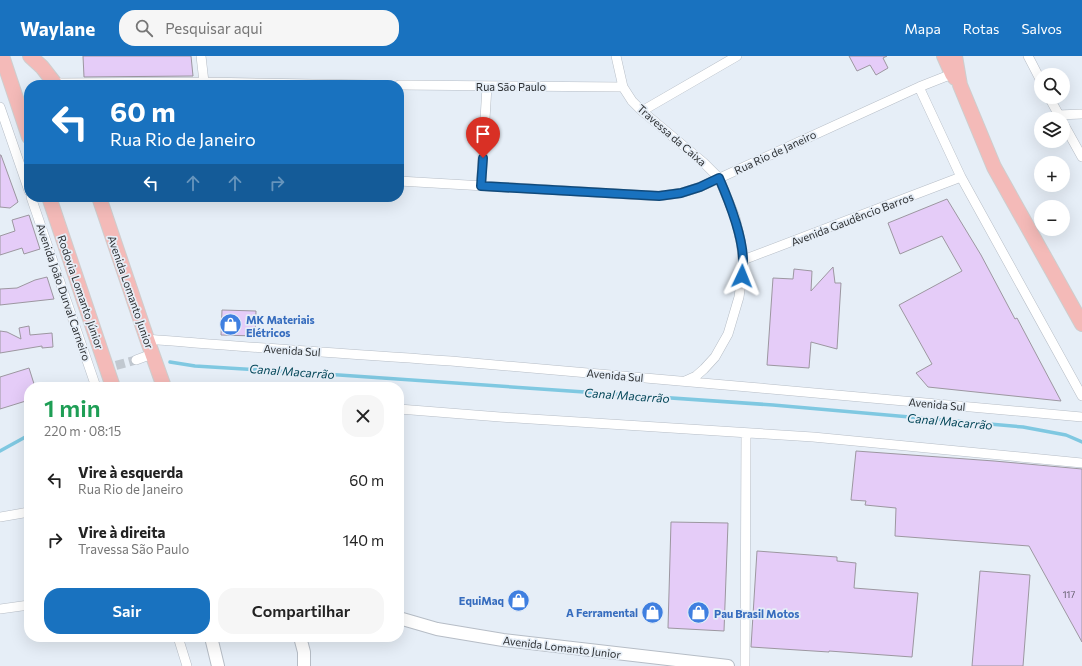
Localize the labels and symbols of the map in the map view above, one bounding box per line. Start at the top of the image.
street label: Rua São Paulo [476,80,547,93]
street label: Travessa da Caixa [635,102,709,168]
pin [466,117,500,158]
street label: Rua Rio de Janeiro [732,127,819,178]
street label: Avenida Gaudêncio Barros [789,190,915,248]
street label: Avenida João Durval Carneiro [33,222,94,363]
street label: Rodovia Lomanto Júnior [54,233,107,352]
street label: Avenida Lomanto Junior [105,234,157,351]
position arrow [721,255,763,297]
shop icon: MK Materiais Elétricos [218,312,244,338]
place label: MK Materiais Elétricos [246,313,315,339]
street label: Avenida Sul [263,342,321,358]
water label: Canal Macarrão [249,361,335,381]
street label: Avenida Sul [586,366,644,384]
water label: Canal Macarrão [584,385,670,405]
street label: Avenida Sul [908,395,966,413]
water label: Canal Macarrão [907,410,993,432]
shop icon: EquiMaq [506,587,532,613]
house number: 117 [1063,589,1075,600]
place label: EquiMaq [459,594,504,607]
shop icon: A Ferramental [640,599,666,625]
shop icon: Pau Brasil Motos [685,600,711,626]
place label: A Ferramental [566,606,638,619]
place label: Pau Brasil Motos [714,607,799,620]
street label: Avenida Lomanto Junior [502,633,622,662]

